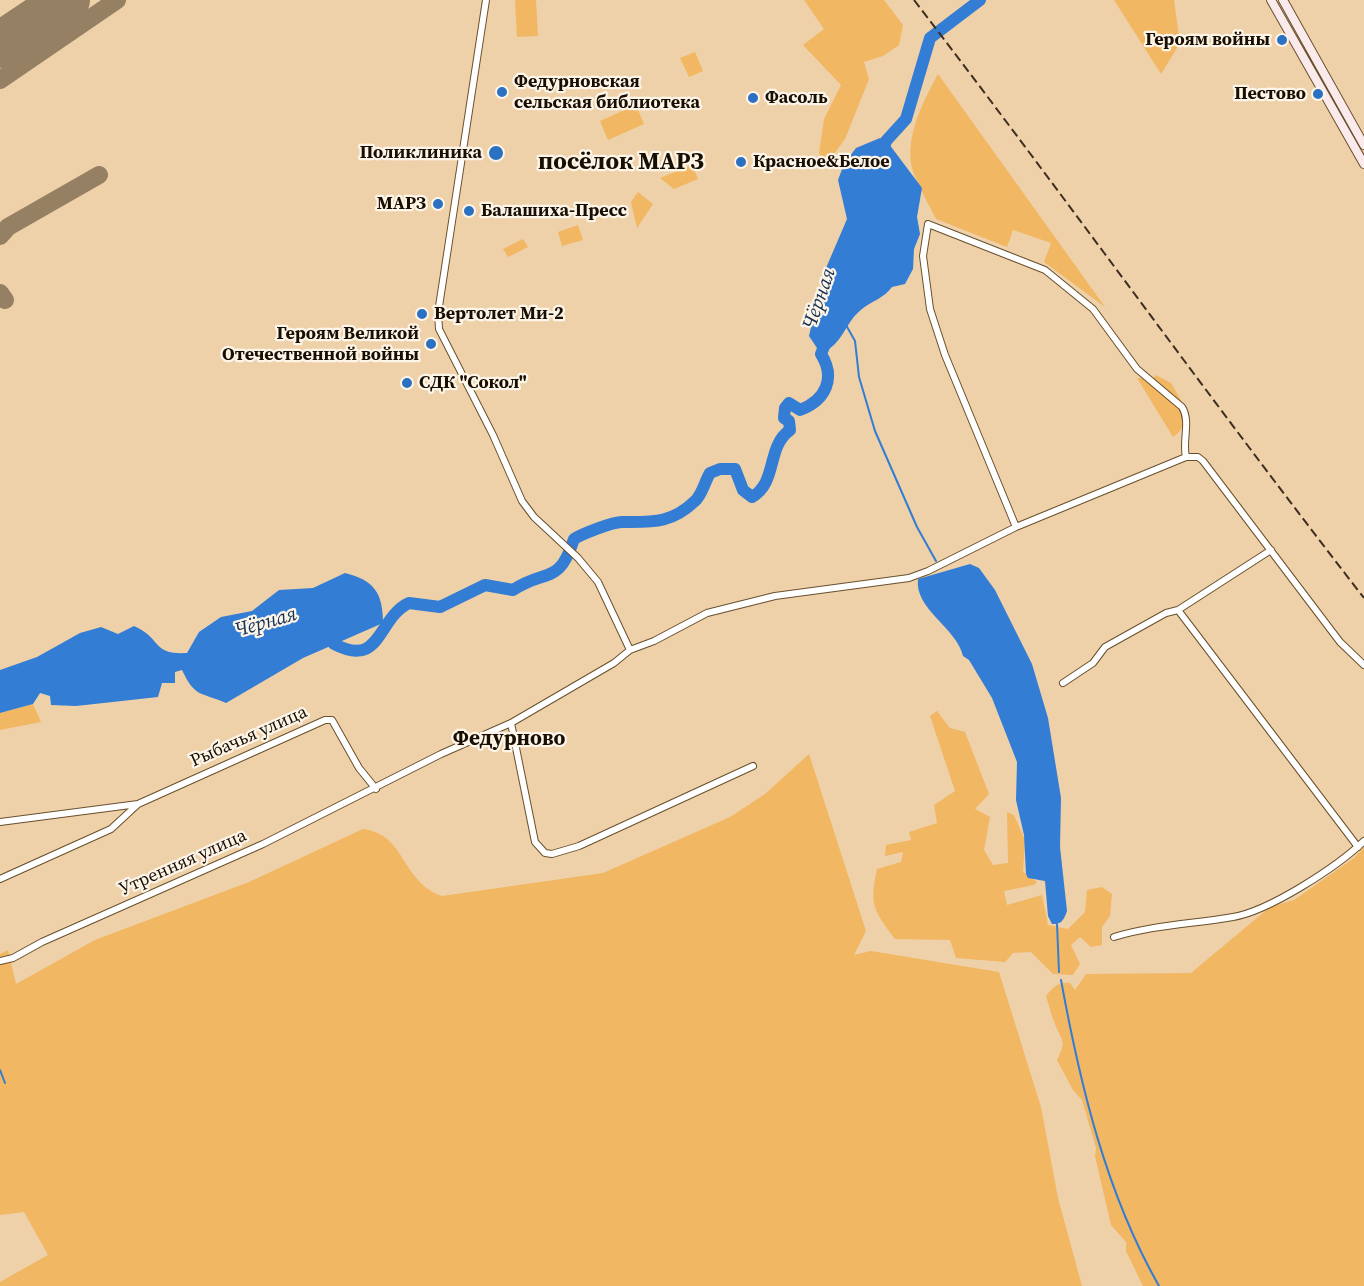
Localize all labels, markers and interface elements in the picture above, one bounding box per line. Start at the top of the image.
place label: Героям войны [1145,29,1270,51]
marker: Героям войны [1275,33,1289,47]
place label: Федурновская сельская библиотека [514,71,700,113]
place label: Пестово [1234,83,1306,105]
marker: Федурновская сельская библиотека [495,85,509,99]
place label: Фасоль [765,87,828,109]
marker: Пестово [1311,87,1325,101]
marker: Фасоль [746,91,760,105]
place label: Поликлиника [360,142,482,164]
marker: Поликлиника [487,144,505,162]
district label: посёлок МАРЗ [538,149,704,177]
place label: Красное&Белое [753,151,890,173]
marker: Красное&Белое [734,155,748,169]
place label: МАРЗ [377,193,426,215]
marker: МАРЗ [431,197,445,211]
place label: Балашиха-Пресс [481,200,627,222]
marker: Балашиха-Пресс [462,204,476,218]
water label: Чёрная [798,265,842,333]
place label: Вертолет Ми-2 [434,303,564,325]
marker: Вертолет Ми-2 [415,307,429,321]
place label: Героям Великой Отечественной войны [222,323,419,366]
marker: Героям Великой Отечественной войны [424,337,438,351]
place label: СДК "Сокол" [419,372,527,394]
marker: СДК "Сокол" [400,376,414,390]
water label: Чёрная [232,603,300,643]
street label: Рыбачья улица [187,702,311,772]
district label: Федурново [453,727,565,753]
street label: Утренняя улица [116,825,250,901]

